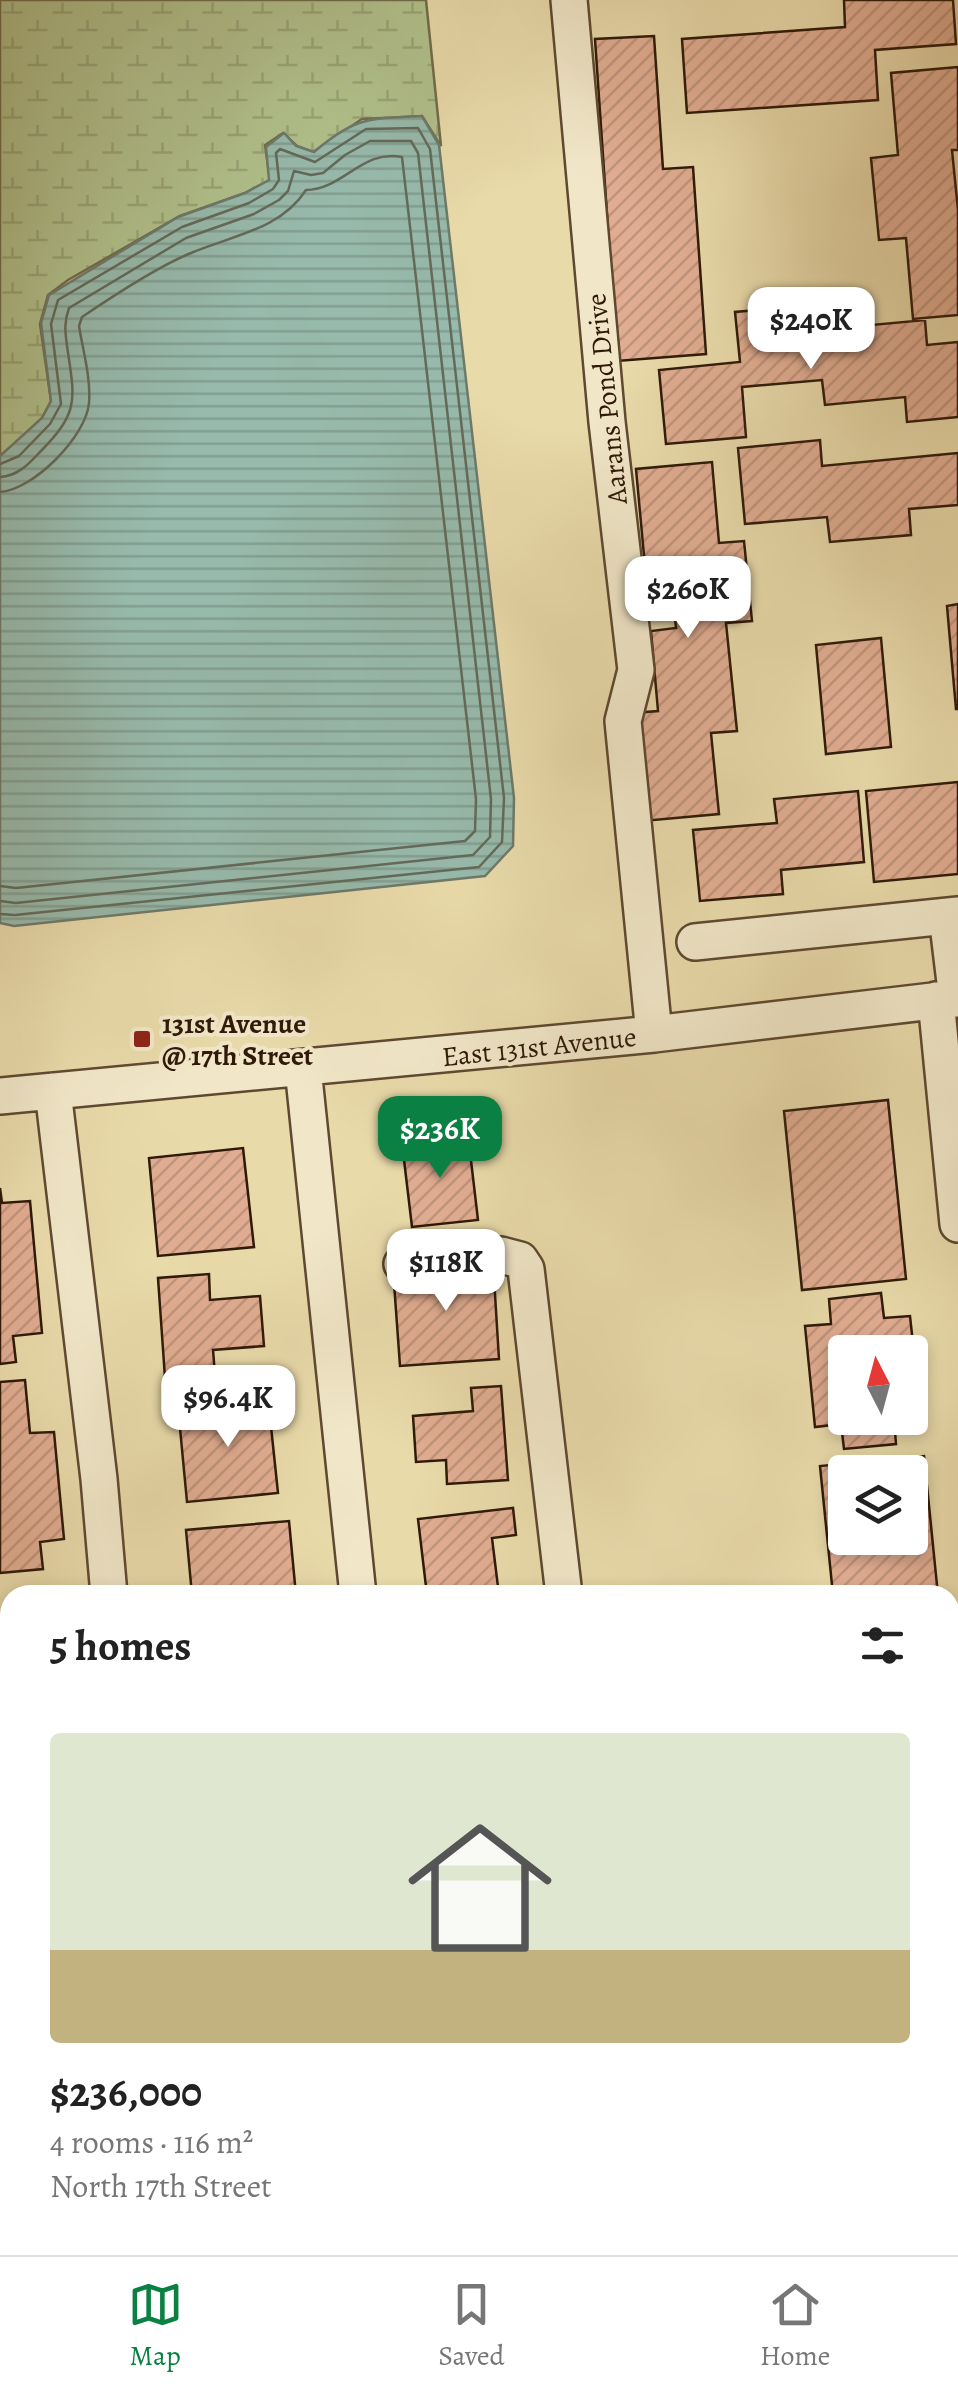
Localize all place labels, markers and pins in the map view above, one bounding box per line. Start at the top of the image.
pin: $240K [741,287,881,372]
pin: $260K [618,556,758,641]
place label: 131st Avenue @ 17th Street [162,1005,313,1075]
marker: 131st Avenue @ 17th Street [131,1028,153,1050]
pin: $236K [370,1096,510,1181]
pin: $118K [376,1229,516,1314]
pin: $96.4K [147,1365,309,1450]

